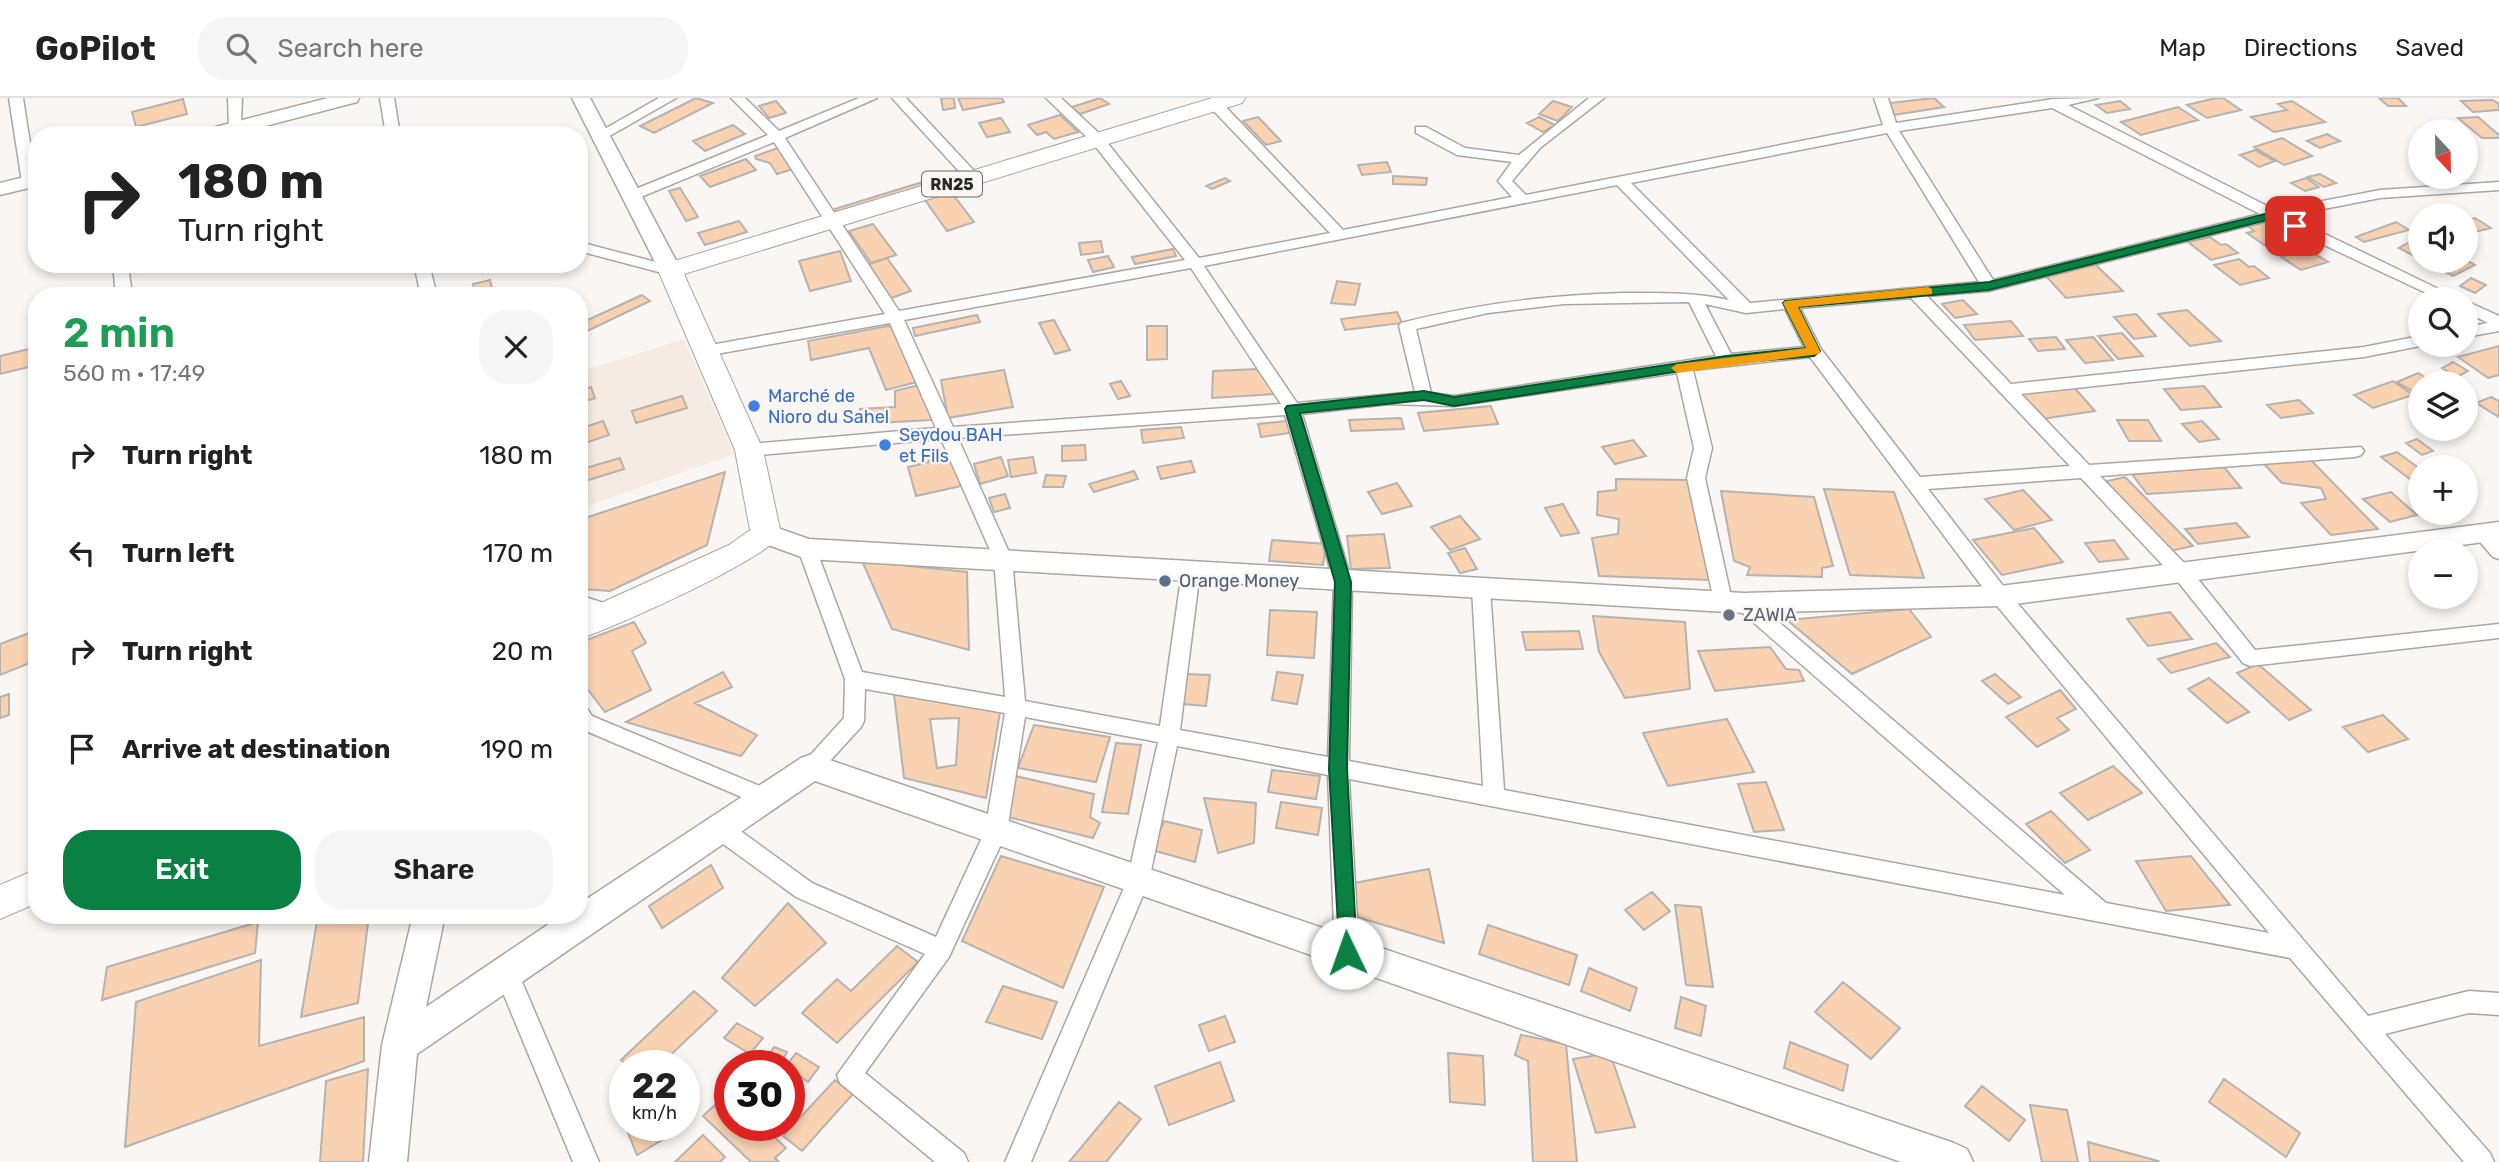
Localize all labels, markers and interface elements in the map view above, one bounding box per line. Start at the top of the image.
search box [198,17,688,80]
text: GoPilot [35,29,156,68]
icon: search [222,29,260,67]
text: Search here [278,33,423,64]
text: Map [2159,34,2206,62]
text: Directions [2244,34,2357,62]
text: Saved [2395,34,2464,62]
north arrow [2408,119,2478,189]
map controls [2408,119,2478,609]
text: 180 m [178,152,324,210]
icon: right [63,154,154,245]
road number: RN25 [922,172,982,197]
pin [2265,196,2325,256]
button: sound [2408,203,2478,273]
icon: arrive [2276,207,2314,245]
text: Turn right [178,211,323,249]
button: search [2408,287,2478,357]
text: 2 min [63,308,175,358]
button: close [479,310,553,384]
text: 560 m · 17:49 [63,359,205,387]
button: layers [2408,371,2478,441]
place label: Marché de Nioro du Sahel [768,385,889,428]
marker: Marché de Nioro du Sahel [746,398,762,414]
place label: Seydou BAH et Fils [899,424,1003,467]
icon: right [63,436,101,474]
marker: Seydou BAH et Fils [877,437,893,453]
text: Turn right [122,440,252,471]
text: 180 m [479,440,553,471]
button: + [2408,455,2478,525]
icon: left [63,534,101,572]
text: Turn left [122,538,234,569]
text: 170 m [483,538,553,569]
button: − [2408,539,2478,609]
place label: Orange Money [1179,570,1299,592]
marker: Orange Money [1157,573,1173,589]
place label: ZAWIA [1743,604,1797,626]
marker: ZAWIA [1721,607,1737,623]
icon: right [63,632,101,670]
text: Turn right [122,636,252,667]
text: 20 m [492,636,553,667]
icon: arrive [63,730,101,768]
text: Arrive at destination [122,734,390,765]
text: 190 m [480,734,553,765]
button: Exit [63,830,301,910]
button: Share [315,830,553,910]
position arrow [1310,916,1384,990]
speed limit sign: 30 [714,1050,805,1141]
text: 22 [632,1065,677,1107]
text: km/h [632,1102,677,1124]

